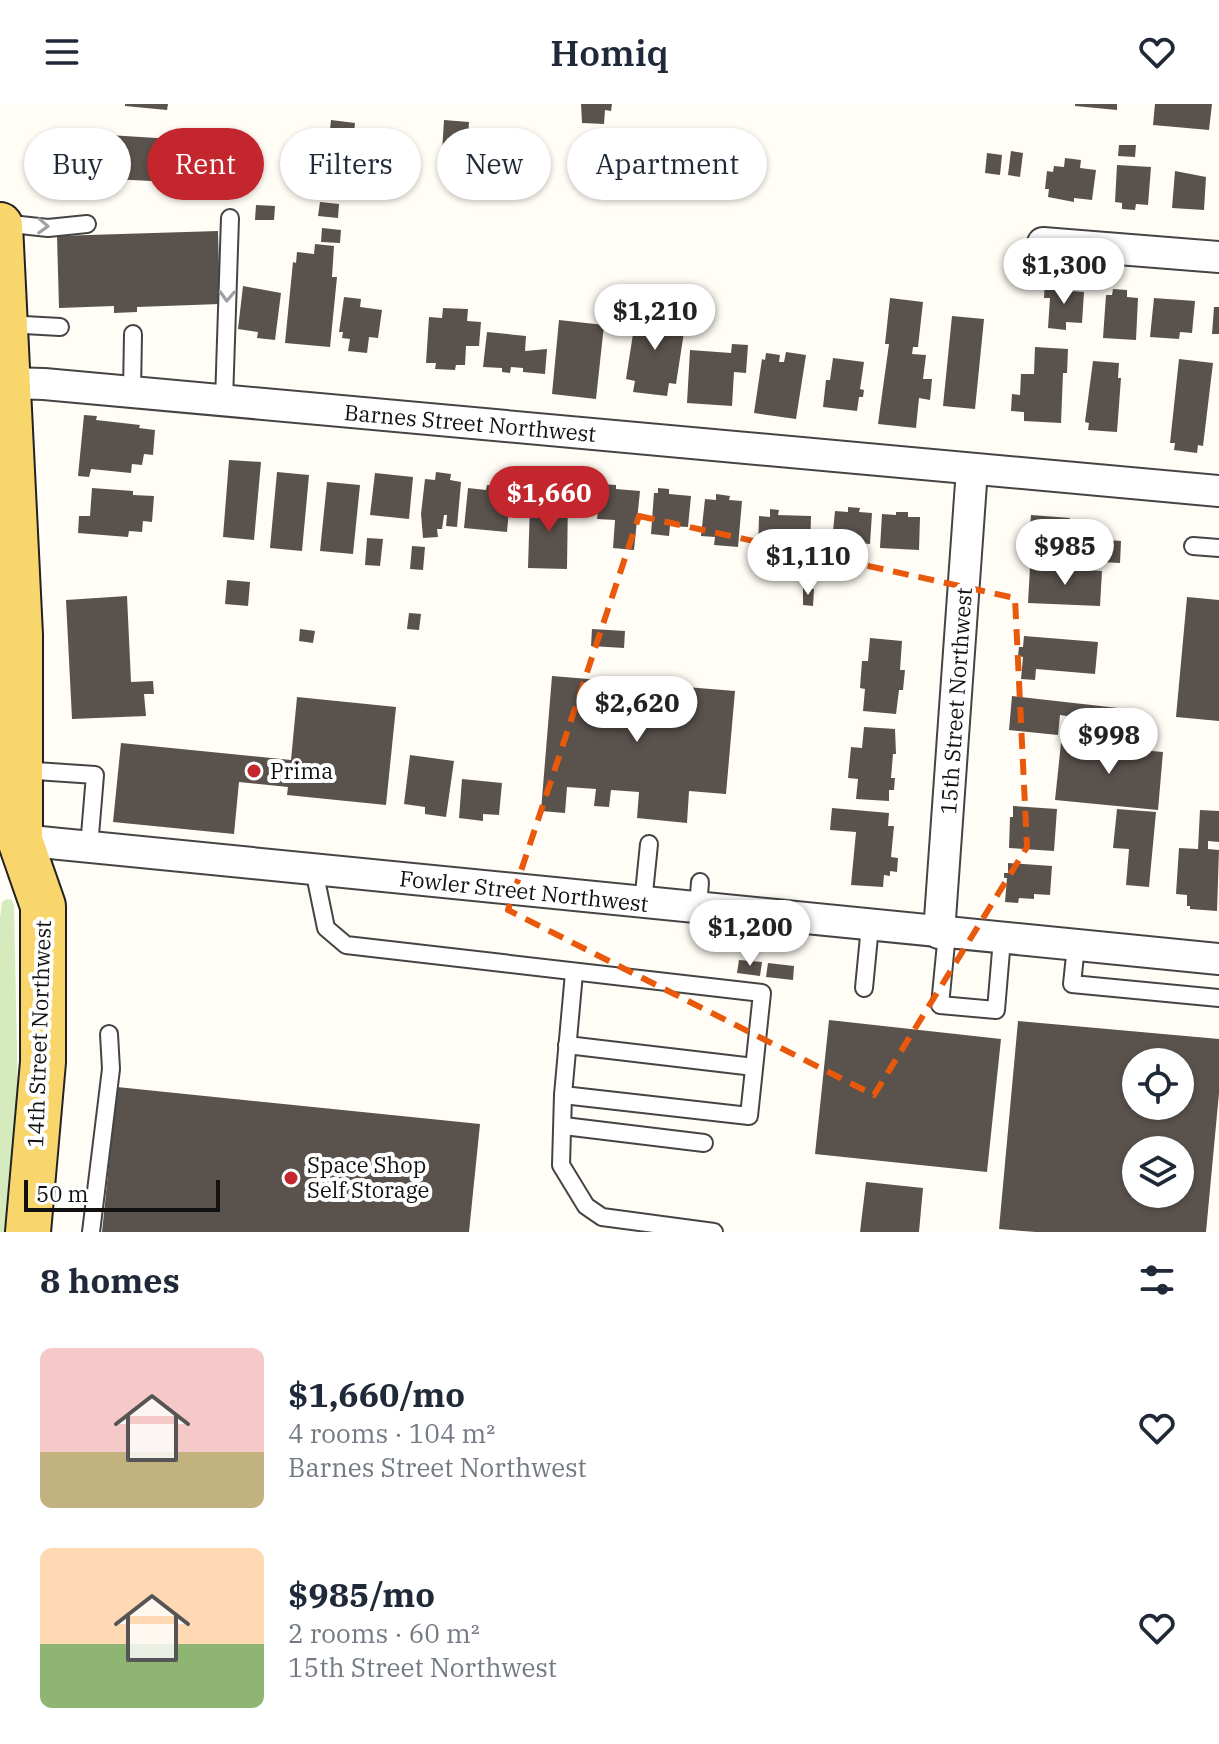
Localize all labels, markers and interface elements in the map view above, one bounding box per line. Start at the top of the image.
text: Homiq [550,29,669,76]
icon: menu [40,30,84,74]
icon: heart [1135,30,1179,74]
chip: Buy [24,128,131,200]
chip: Rent [147,128,264,200]
chip: Filters [280,128,421,200]
chip: New [437,128,551,200]
chip: Apartment [567,128,767,200]
one-way arrow [38,218,50,235]
pin: $1,300 [999,238,1129,306]
text: $1,300 [1021,247,1107,281]
pin: $1,210 [590,284,720,352]
one-way arrow [219,290,236,303]
text: $1,210 [612,293,698,327]
street label: Barnes Street Northwest [343,397,597,448]
pin: $1,660 [484,466,614,534]
text: $1,660 [506,475,592,509]
pin: $985 [1018,519,1112,587]
text: $985 [1034,528,1096,562]
pin: $1,110 [743,529,873,597]
text: $1,110 [765,538,851,572]
street label: 15th Street Northwest [933,586,978,816]
pin: $2,620 [572,676,702,744]
text: $2,620 [594,685,680,719]
pin: $998 [1062,708,1156,776]
text: $998 [1078,717,1140,751]
place label: Prima [270,756,333,785]
marker: Prima [245,762,263,780]
street label: Fowler Street Northwest [398,863,650,918]
pin: $1,200 [685,900,815,968]
text: $1,200 [707,909,793,943]
street label: 14th Street Northwest [20,919,57,1148]
map controls [1122,1048,1194,1208]
button: locate [1122,1048,1194,1120]
button: layers [1122,1136,1194,1208]
place label: Space Shop Self Storage [307,1150,429,1204]
marker: Space Shop Self Storage [282,1169,300,1187]
scale bar [24,1176,220,1212]
text: 50 m [36,1179,88,1208]
text: 8 homes [40,1258,180,1302]
icon: filters [1135,1258,1179,1302]
text: $1,660/mo [288,1372,465,1416]
icon: home [104,1380,200,1476]
icon: heart [1135,1406,1179,1450]
text: 4 rooms · 104 m² [288,1416,495,1450]
text: Barnes Street Northwest [288,1450,587,1484]
text: $985/mo [288,1572,435,1616]
icon: home [104,1580,200,1676]
icon: heart [1135,1606,1179,1650]
text: 2 rooms · 60 m² [288,1616,480,1650]
text: 15th Street Northwest [288,1650,557,1684]

